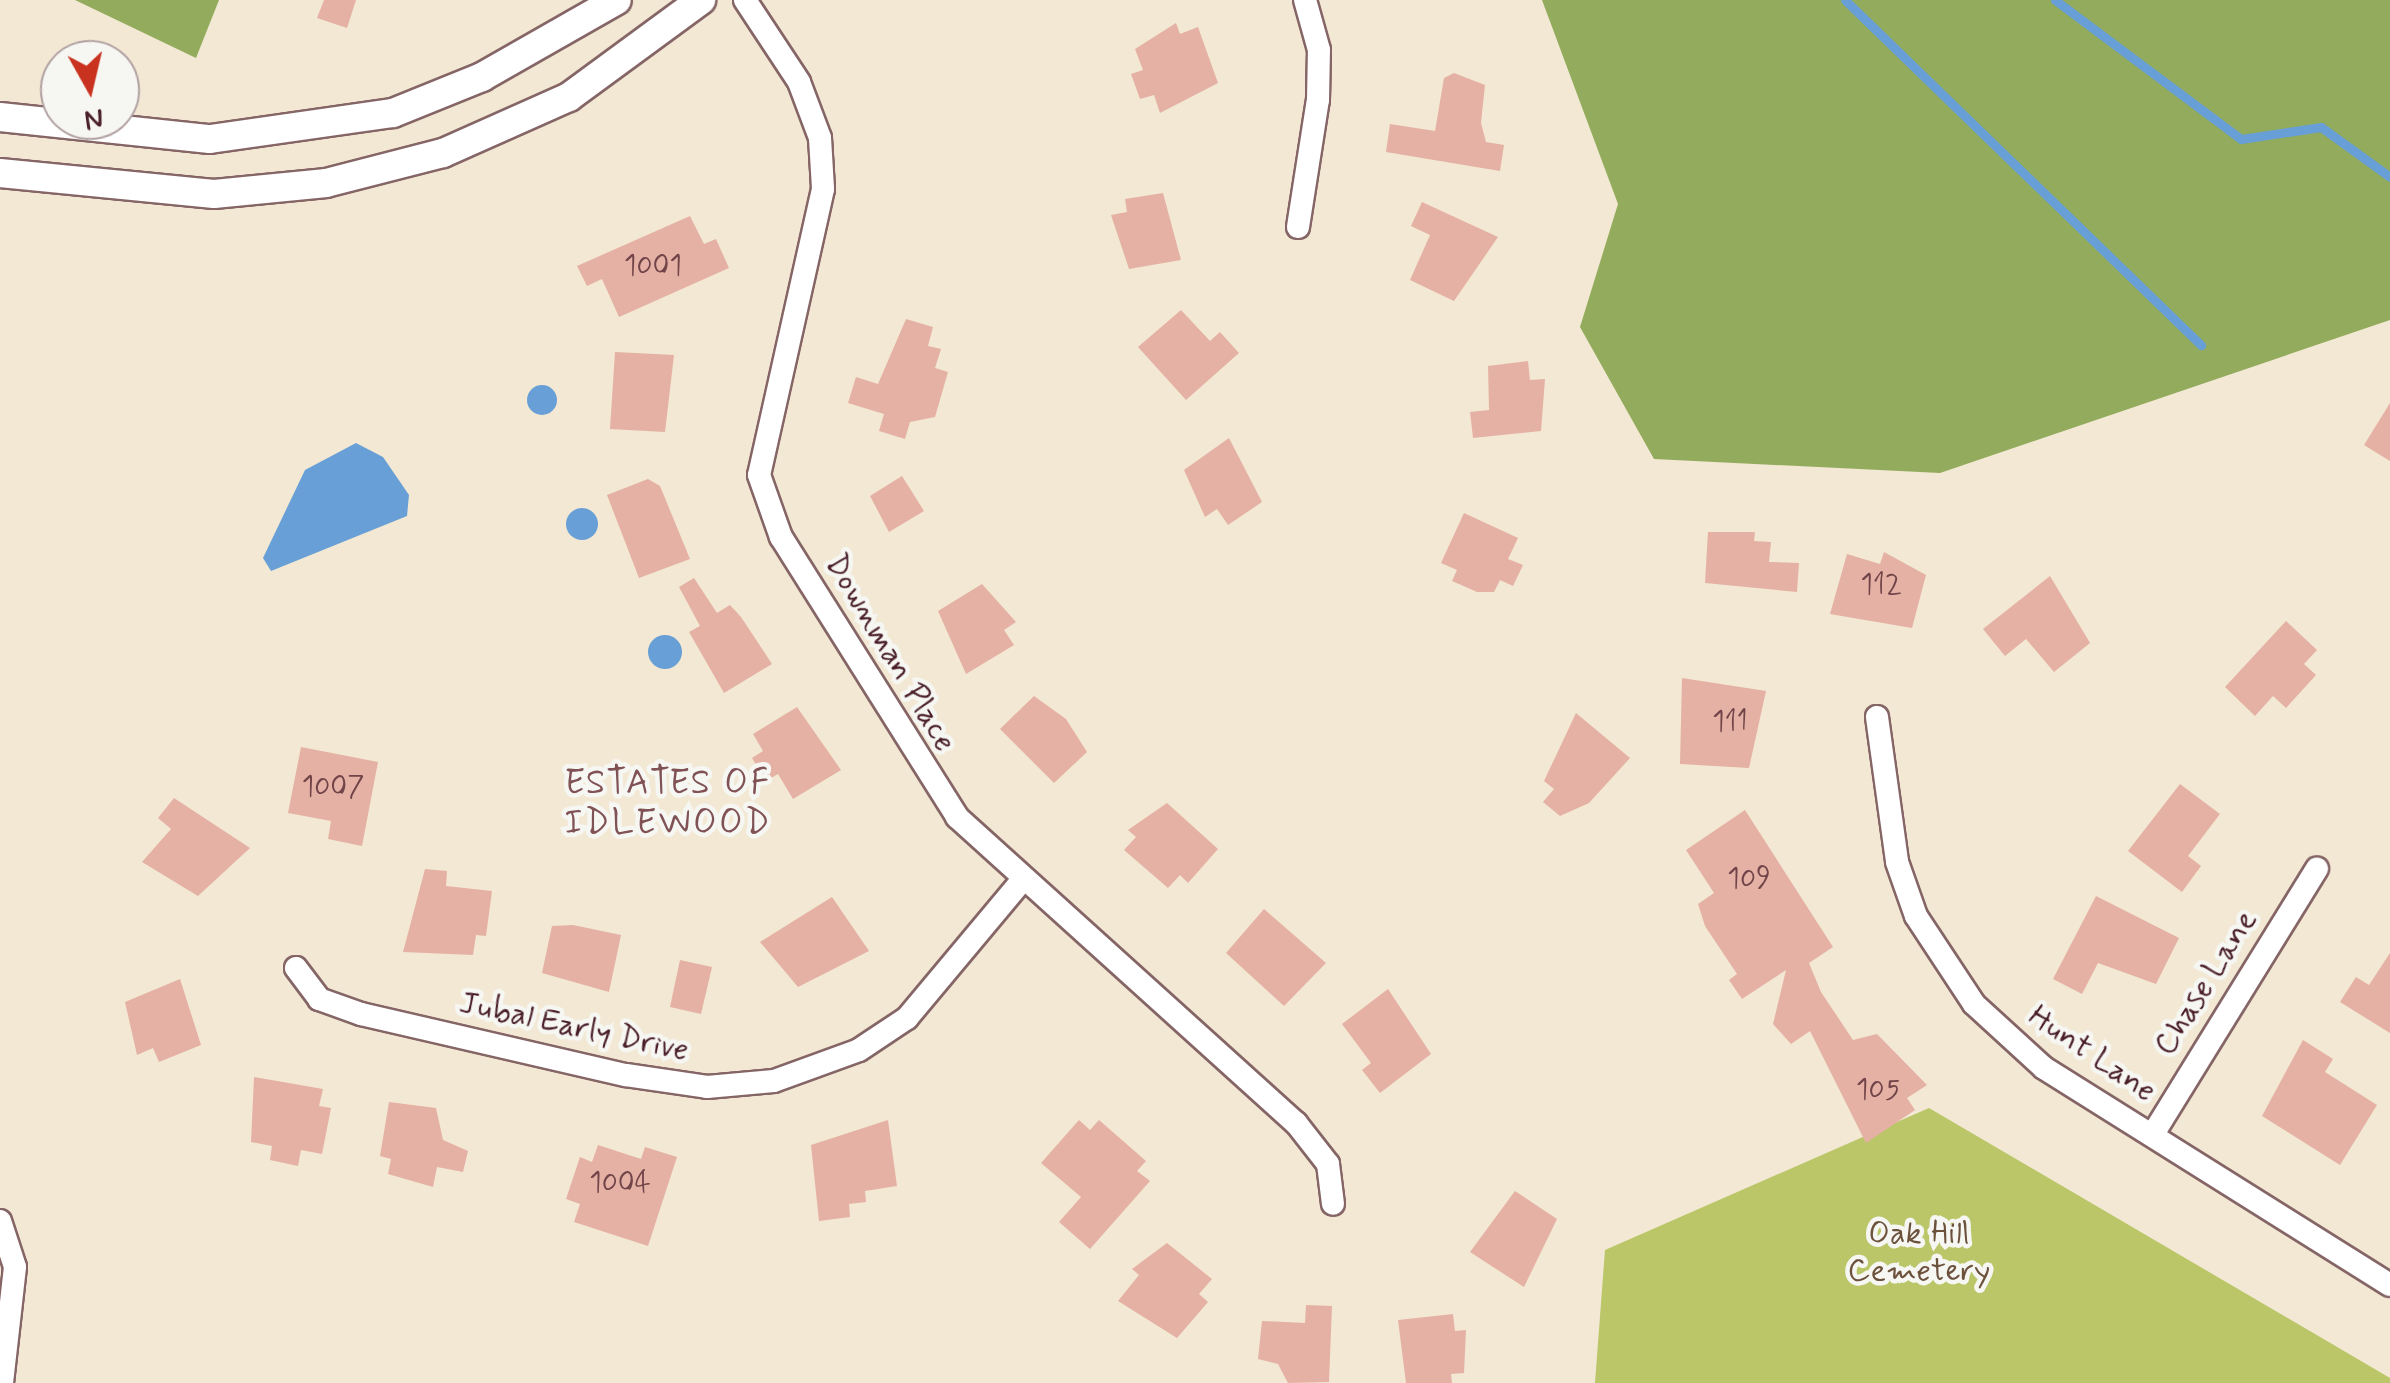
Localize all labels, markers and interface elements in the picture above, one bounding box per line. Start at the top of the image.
north arrow [40,40,140,140]
text: N [82,99,106,138]
house number: 1001 [624,250,682,284]
street label: Downman Place [817,549,963,757]
house number: 112 [1860,569,1902,603]
house number: 111 [1712,706,1748,740]
district label: ESTATES OF IDLEWOOD [559,762,777,844]
house number: 1007 [302,771,364,805]
house number: 109 [1727,863,1771,897]
street label: Chase Lane [2147,905,2265,1061]
street label: Jubal Early Drive [456,984,692,1070]
street label: Hunt Lane [2021,997,2163,1111]
house number: 105 [1856,1074,1900,1108]
house number: 1004 [589,1167,651,1201]
park label: Oak Hill Cemetery [1848,1216,1990,1291]

